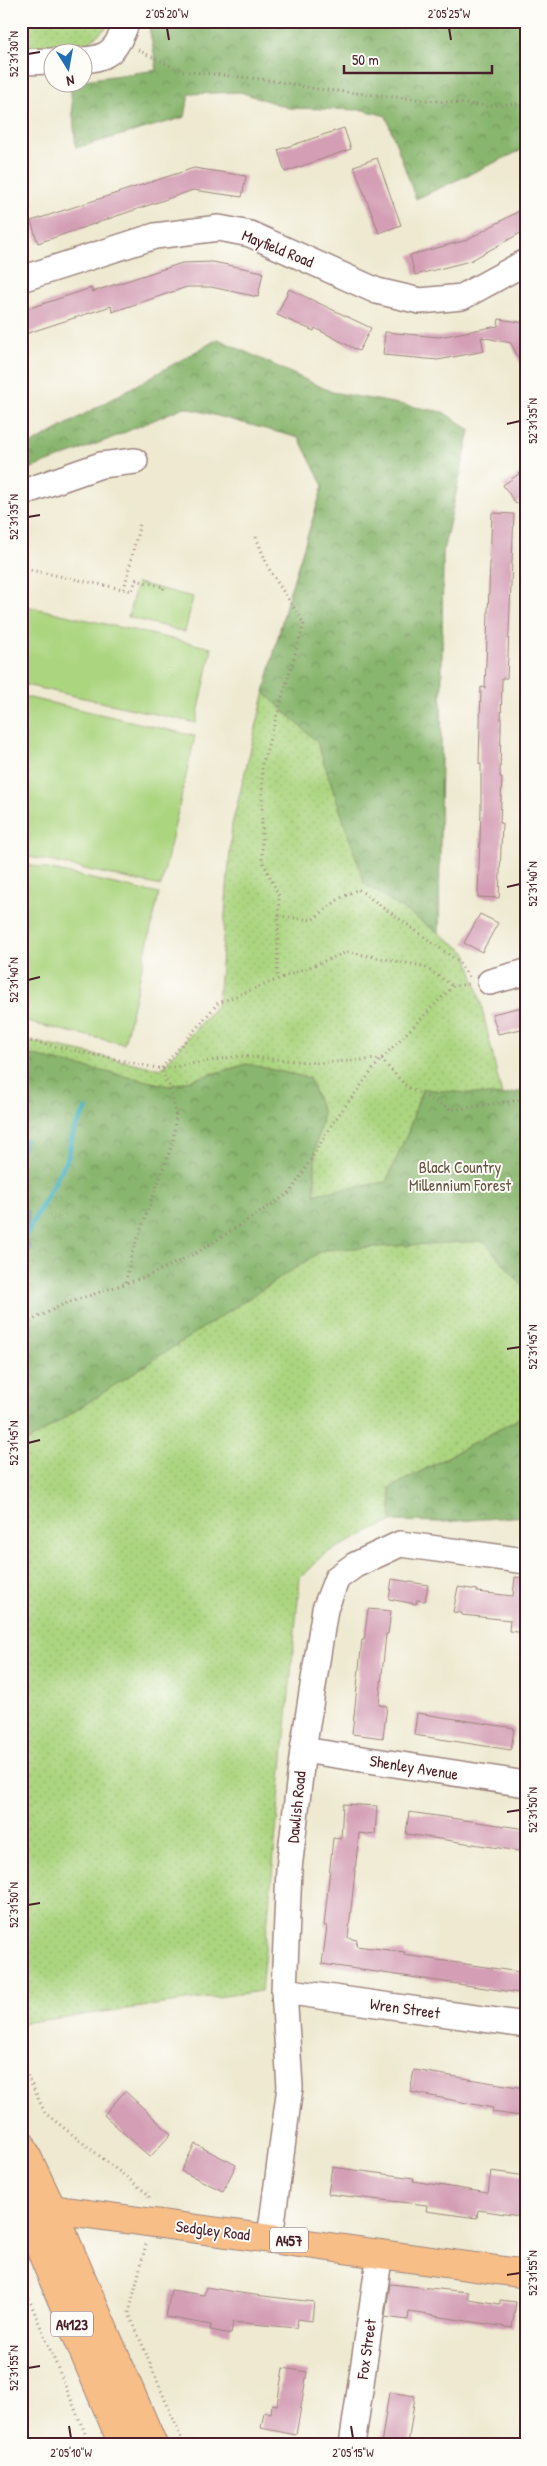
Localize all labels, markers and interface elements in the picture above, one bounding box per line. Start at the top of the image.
text: 2°05'20"W [146,5,189,22]
text: 2°05'25"W [428,5,471,22]
text: 52°31'30"N [5,31,22,77]
north arrow [42,42,92,92]
scale bar [344,42,492,74]
text: 50 m [352,49,379,70]
text: N [65,71,76,91]
street label: Mayfield Road [239,224,317,272]
text: 52°31'35"N [524,398,541,444]
text: 52°31'35"N [5,494,22,540]
text: 52°31'40"N [524,861,541,907]
text: 52°31'40"N [5,957,22,1003]
park label: Black Country Millennium Forest [409,1156,511,1196]
text: 52°31'45"N [524,1325,541,1369]
text: 52°31'45"N [5,1421,22,1465]
street label: Shenley Avenue [368,1749,460,1785]
street label: Dawlish Road [281,1770,311,1844]
text: 52°31'50"N [524,1787,541,1833]
text: 52°31'50"N [5,1882,22,1928]
street label: Wren Street [369,1992,442,2024]
street label: Sedgley Road [175,2215,251,2245]
road number: A457 [270,2228,308,2252]
text: 52°31'55"N [524,2250,541,2296]
road number: A4123 [51,2312,93,2336]
street label: Fox Street [351,2317,381,2381]
text: 52°31'55"N [5,2345,22,2391]
text: 2°05'10"W [50,2444,92,2461]
text: 2°05'15"W [332,2444,374,2461]

